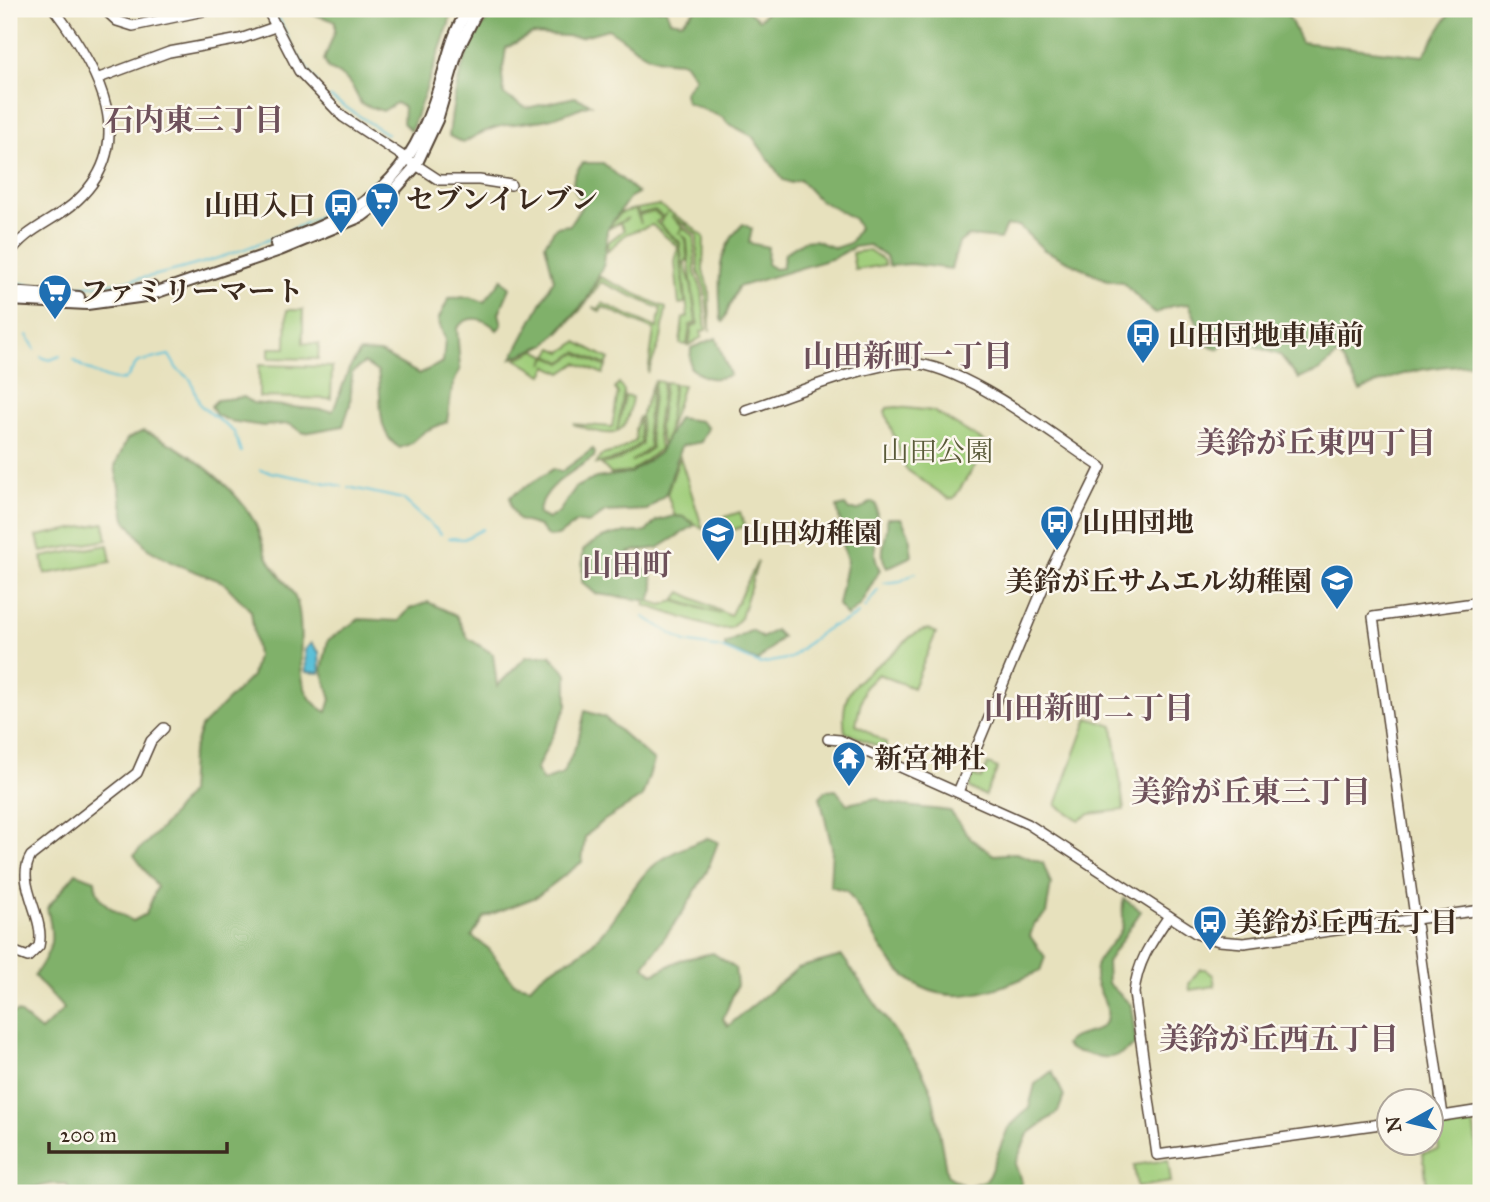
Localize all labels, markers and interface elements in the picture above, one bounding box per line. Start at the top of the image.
district label: 石内東三丁目 [104,102,284,138]
supermarket icon: セブンイレブン [363,180,401,229]
place label: セブンイレブン [406,182,598,217]
bus stop icon: 山田入口 [322,186,360,235]
place label: 山田入口 [204,188,316,223]
supermarket icon: ファミリーマート [36,272,74,321]
place label: ファミリーマート [80,274,303,309]
bus stop icon: 山田団地車庫前 [1124,316,1162,365]
place label: 山田団地車庫前 [1168,318,1364,353]
district label: 山田新町一丁目 [803,338,1013,374]
district label: 美鈴が丘東四丁目 [1196,425,1436,461]
park label: 山田公園 [881,434,993,469]
bus stop icon: 山田団地 [1038,503,1076,552]
place label: 山田団地 [1082,505,1194,540]
school or university icon: 山田幼稚園 [699,514,737,563]
place label: 山田幼稚園 [742,516,882,551]
district label: 山田町 [582,547,672,583]
school or university icon: 美鈴が丘サムエル幼稚園 [1318,562,1356,611]
place label: 美鈴が丘サムエル幼稚園 [1005,564,1312,599]
district label: 山田新町二丁目 [984,690,1194,726]
temple icon: 新宮神社 [830,739,868,788]
place label: 新宮神社 [874,741,986,776]
district label: 美鈴が丘東三丁目 [1131,774,1371,810]
bus stop icon: 美鈴が丘西五丁目 [1191,903,1229,952]
place label: 美鈴が丘西五丁目 [1234,905,1458,940]
district label: 美鈴が丘西五丁目 [1159,1021,1399,1057]
north arrow [1374,1086,1444,1156]
scale bar [49,1111,228,1155]
text: N [1381,1115,1406,1134]
text: 200 m [60,1122,117,1148]

